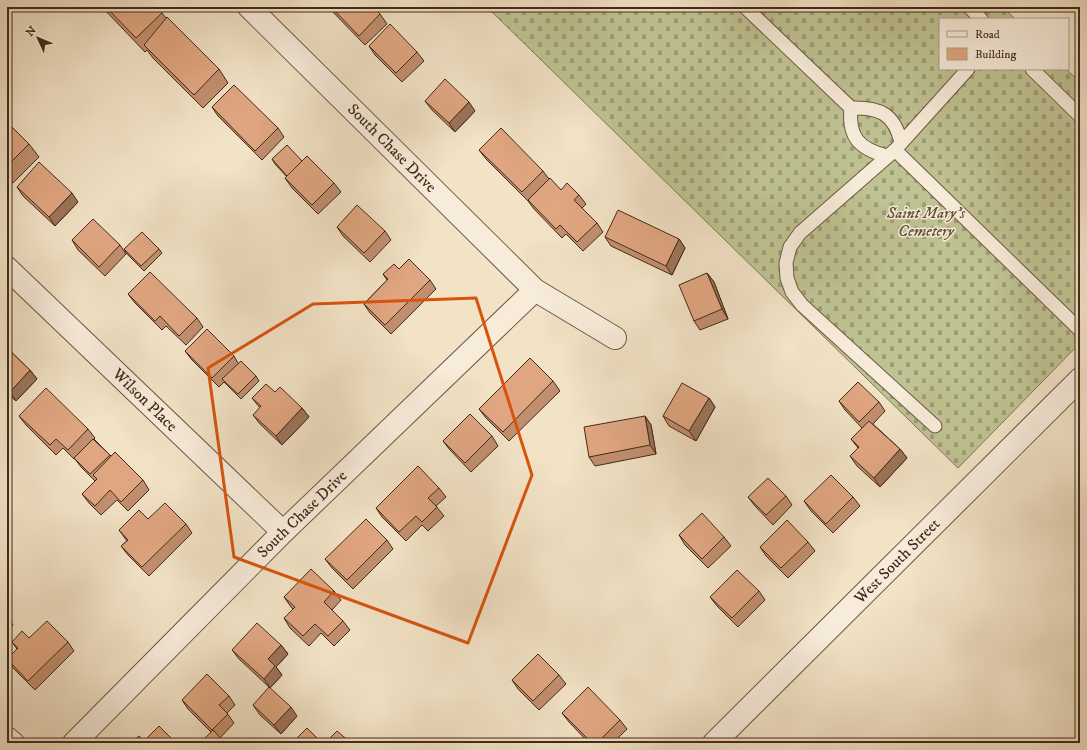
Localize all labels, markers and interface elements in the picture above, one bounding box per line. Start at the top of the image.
north arrow [18,18,58,58]
legend [939,18,1069,70]
text: N [23,24,40,40]
text: Road [975,27,1000,42]
text: Building [975,47,1016,62]
street label: South Chase Drive [343,99,441,197]
park label: Saint Mary's Cemetery [886,203,966,241]
street label: Wilson Place [108,363,182,436]
street label: South Chase Drive [253,466,352,562]
street label: West South Street [849,514,944,609]

